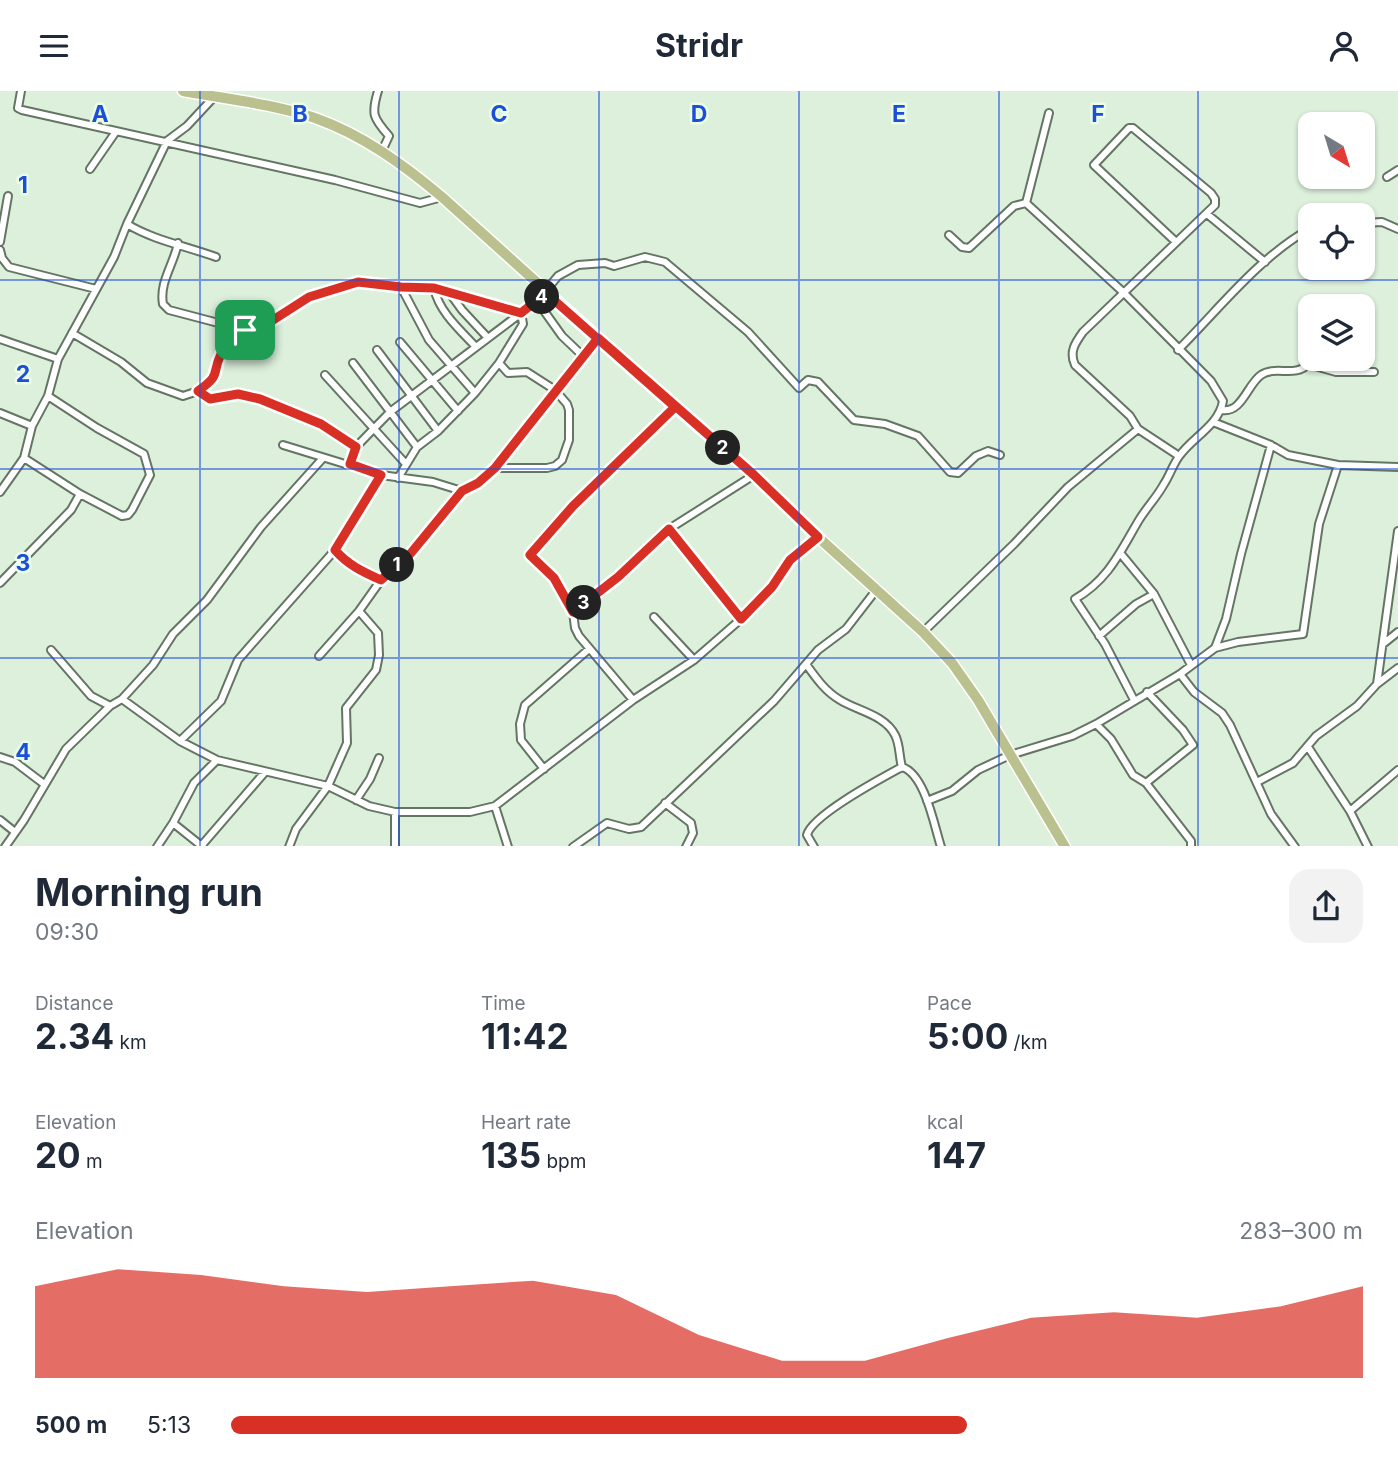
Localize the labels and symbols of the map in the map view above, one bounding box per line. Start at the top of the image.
text: A [91,100,109,128]
text: B [292,100,308,128]
text: C [490,100,508,128]
text: D [691,100,707,128]
text: E [892,100,906,128]
text: F [1091,100,1105,128]
north arrow [1298,112,1376,189]
text: 1 [18,171,28,199]
pin: 4 [524,279,560,315]
pin [215,300,275,360]
text: 2 [16,360,30,388]
pin: 2 [706,431,740,465]
pin: 1 [380,547,414,582]
text: 3 [16,549,30,577]
pin: 3 [566,585,602,621]
text: 4 [15,738,31,766]

